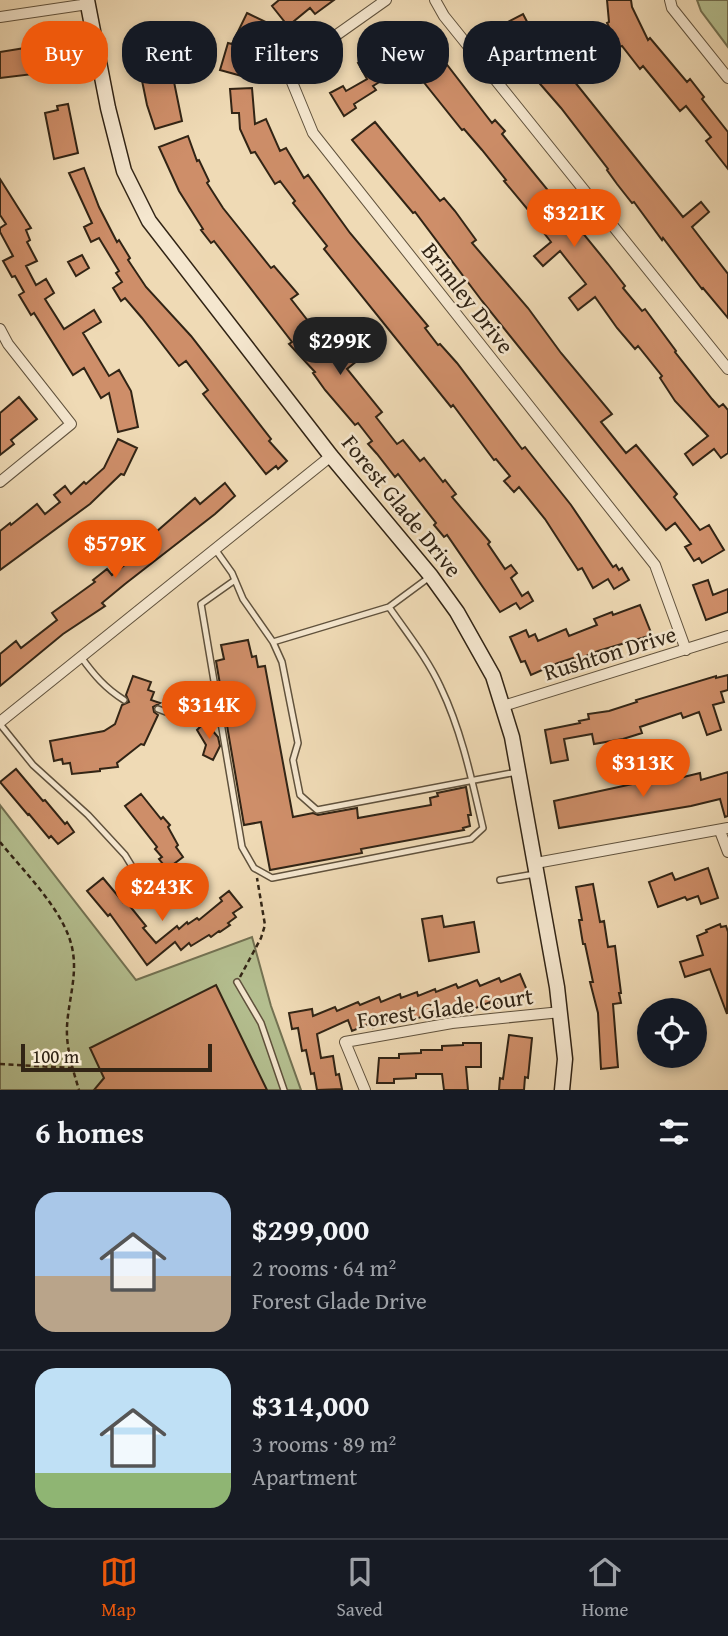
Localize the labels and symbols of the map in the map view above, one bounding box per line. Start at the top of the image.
pin: $321K [525,190,623,249]
street label: Brimley Drive [414,235,522,360]
pin: $299K [291,318,389,377]
street label: Forest Glade Drive [335,427,470,584]
pin: $579K [66,520,164,580]
street label: Rushton Drive [539,617,680,688]
pin: $314K [160,682,258,741]
pin: $313K [594,740,692,799]
pin: $243K [113,864,211,923]
street label: Forest Glade Court [355,979,535,1036]
scale bar [21,1041,212,1073]

